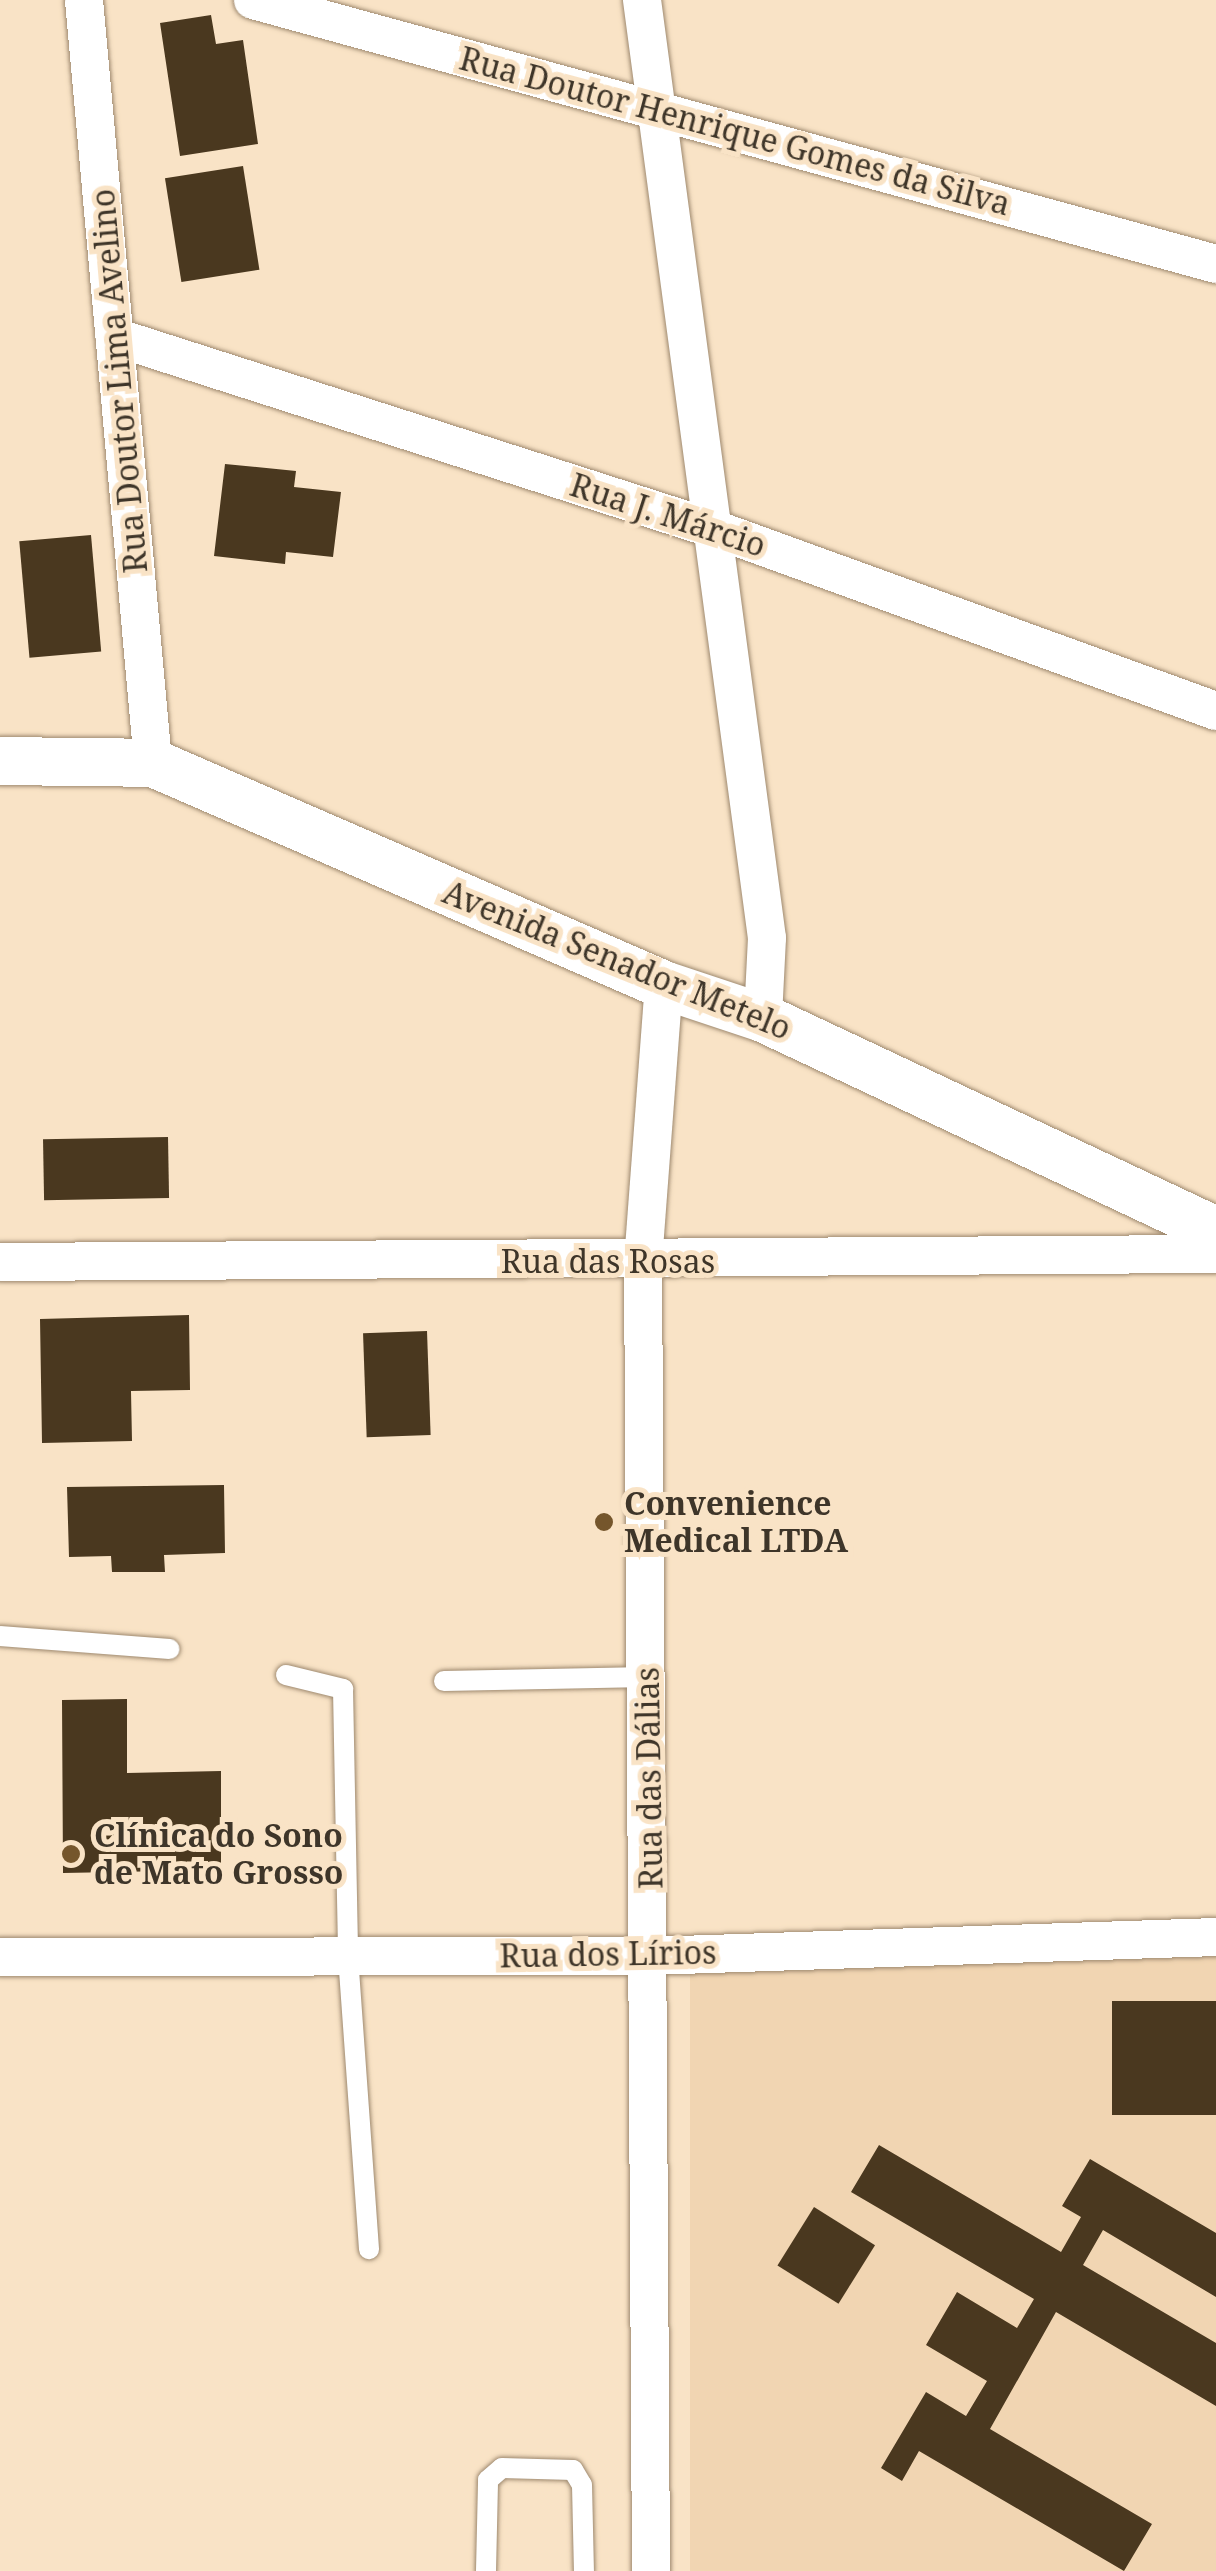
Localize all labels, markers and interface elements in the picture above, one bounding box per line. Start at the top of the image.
street label: Rua Doutor Henrique Gomes da Silva [456,39,1014,223]
street label: Rua Doutor Lima Avelino [83,187,155,575]
street label: Rua J. Márcio [566,465,770,565]
street label: Avenida Senador Metelo [437,873,797,1047]
street label: Rua das Rosas [501,1242,715,1280]
place label: Convenience Medical LTDA [624,1485,848,1560]
marker: Convenience Medical LTDA [593,1511,615,1533]
street label: Rua das Dálias [628,1667,670,1889]
place label: Clínica do Sono de Mato Grosso [94,1817,343,1892]
marker: Clínica do Sono de Mato Grosso [58,1841,84,1867]
street label: Rua dos Lírios [499,1933,717,1975]

